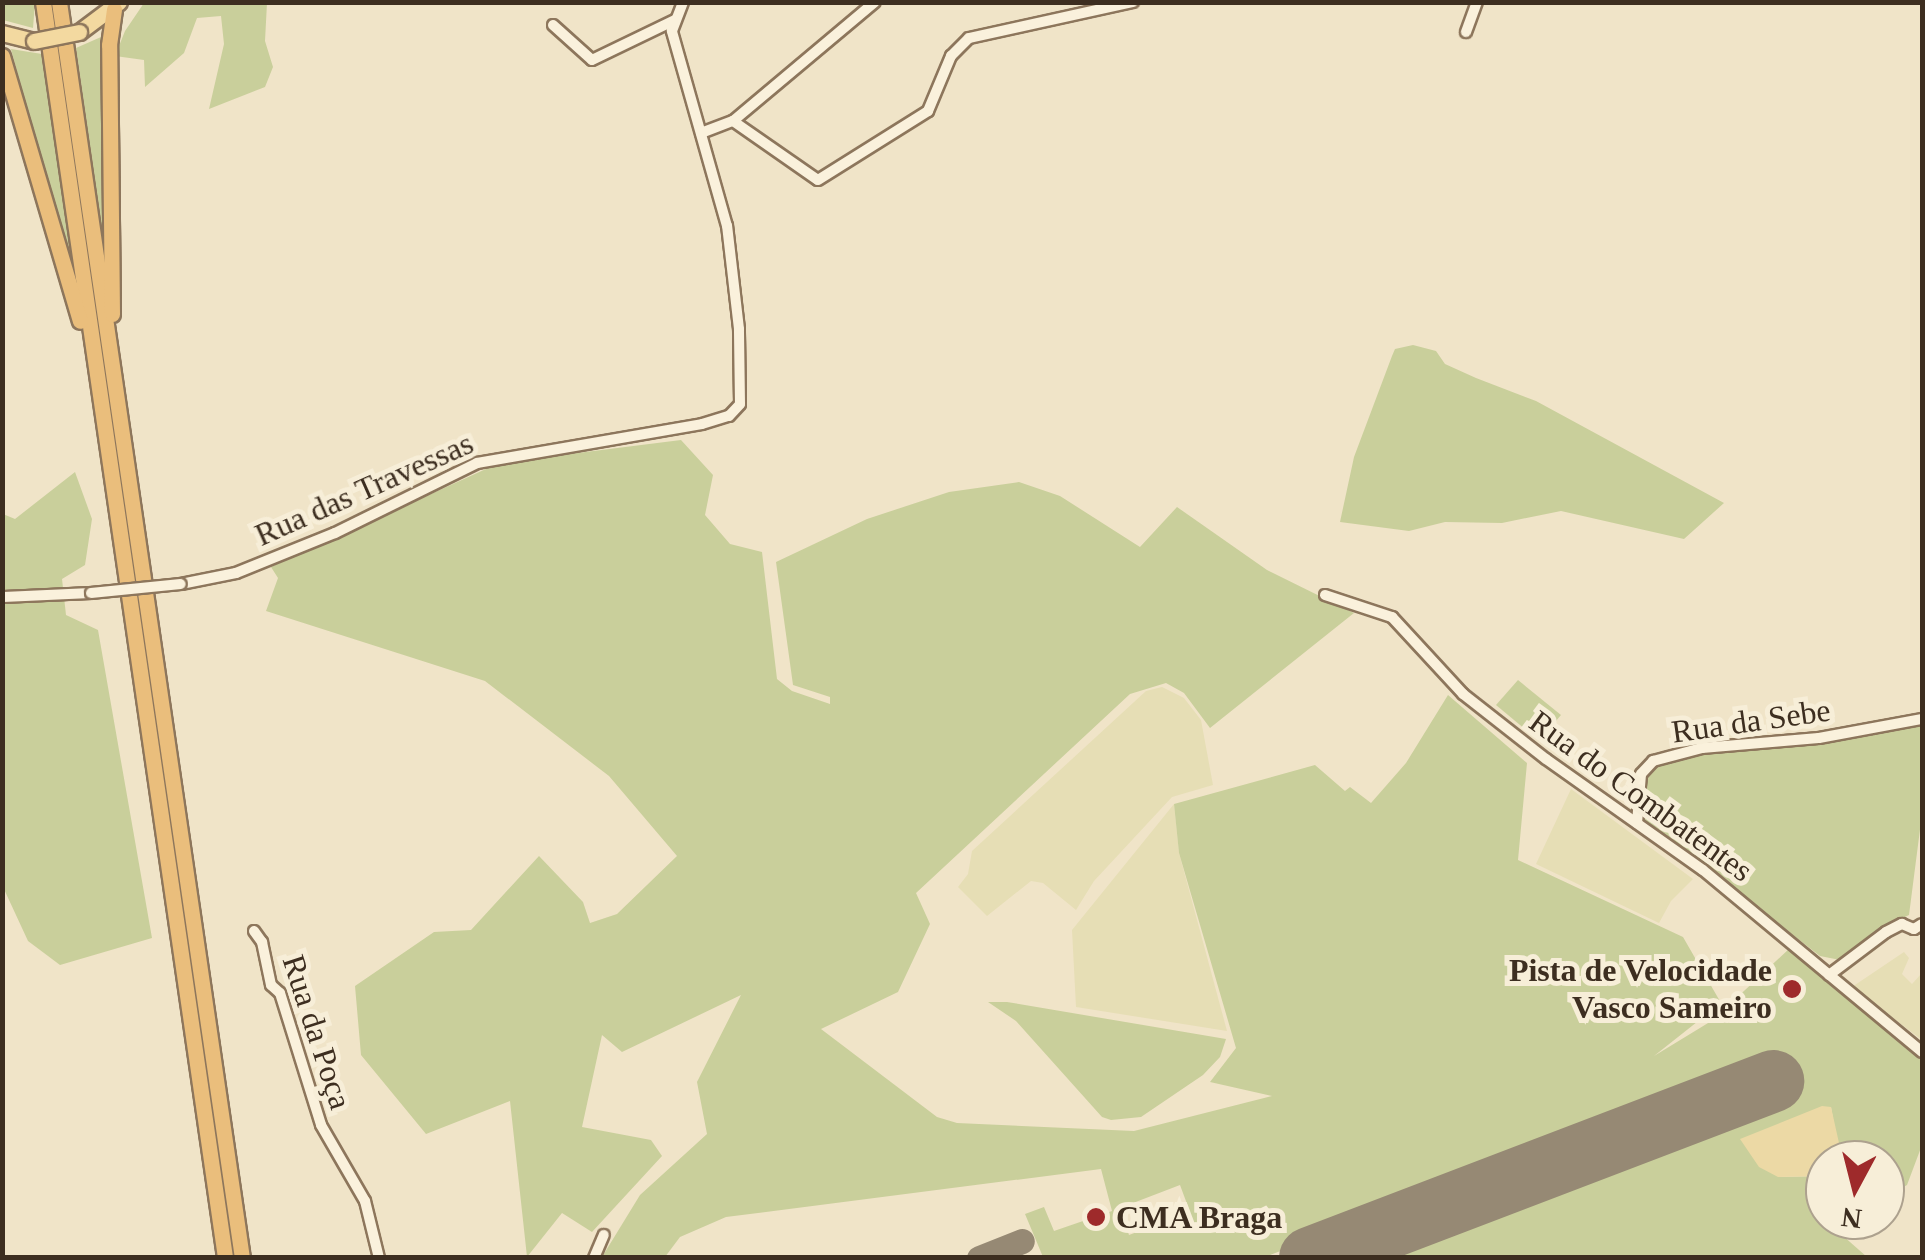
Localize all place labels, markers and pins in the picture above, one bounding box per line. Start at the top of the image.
place label: Pista de Velocidade Vasco Sameiro [1508,952,1772,1027]
marker: Pista de Velocidade Vasco Sameiro [1781,978,1803,1000]
place label: CMA Braga [1116,1198,1284,1236]
marker: CMA Braga [1085,1206,1107,1228]

